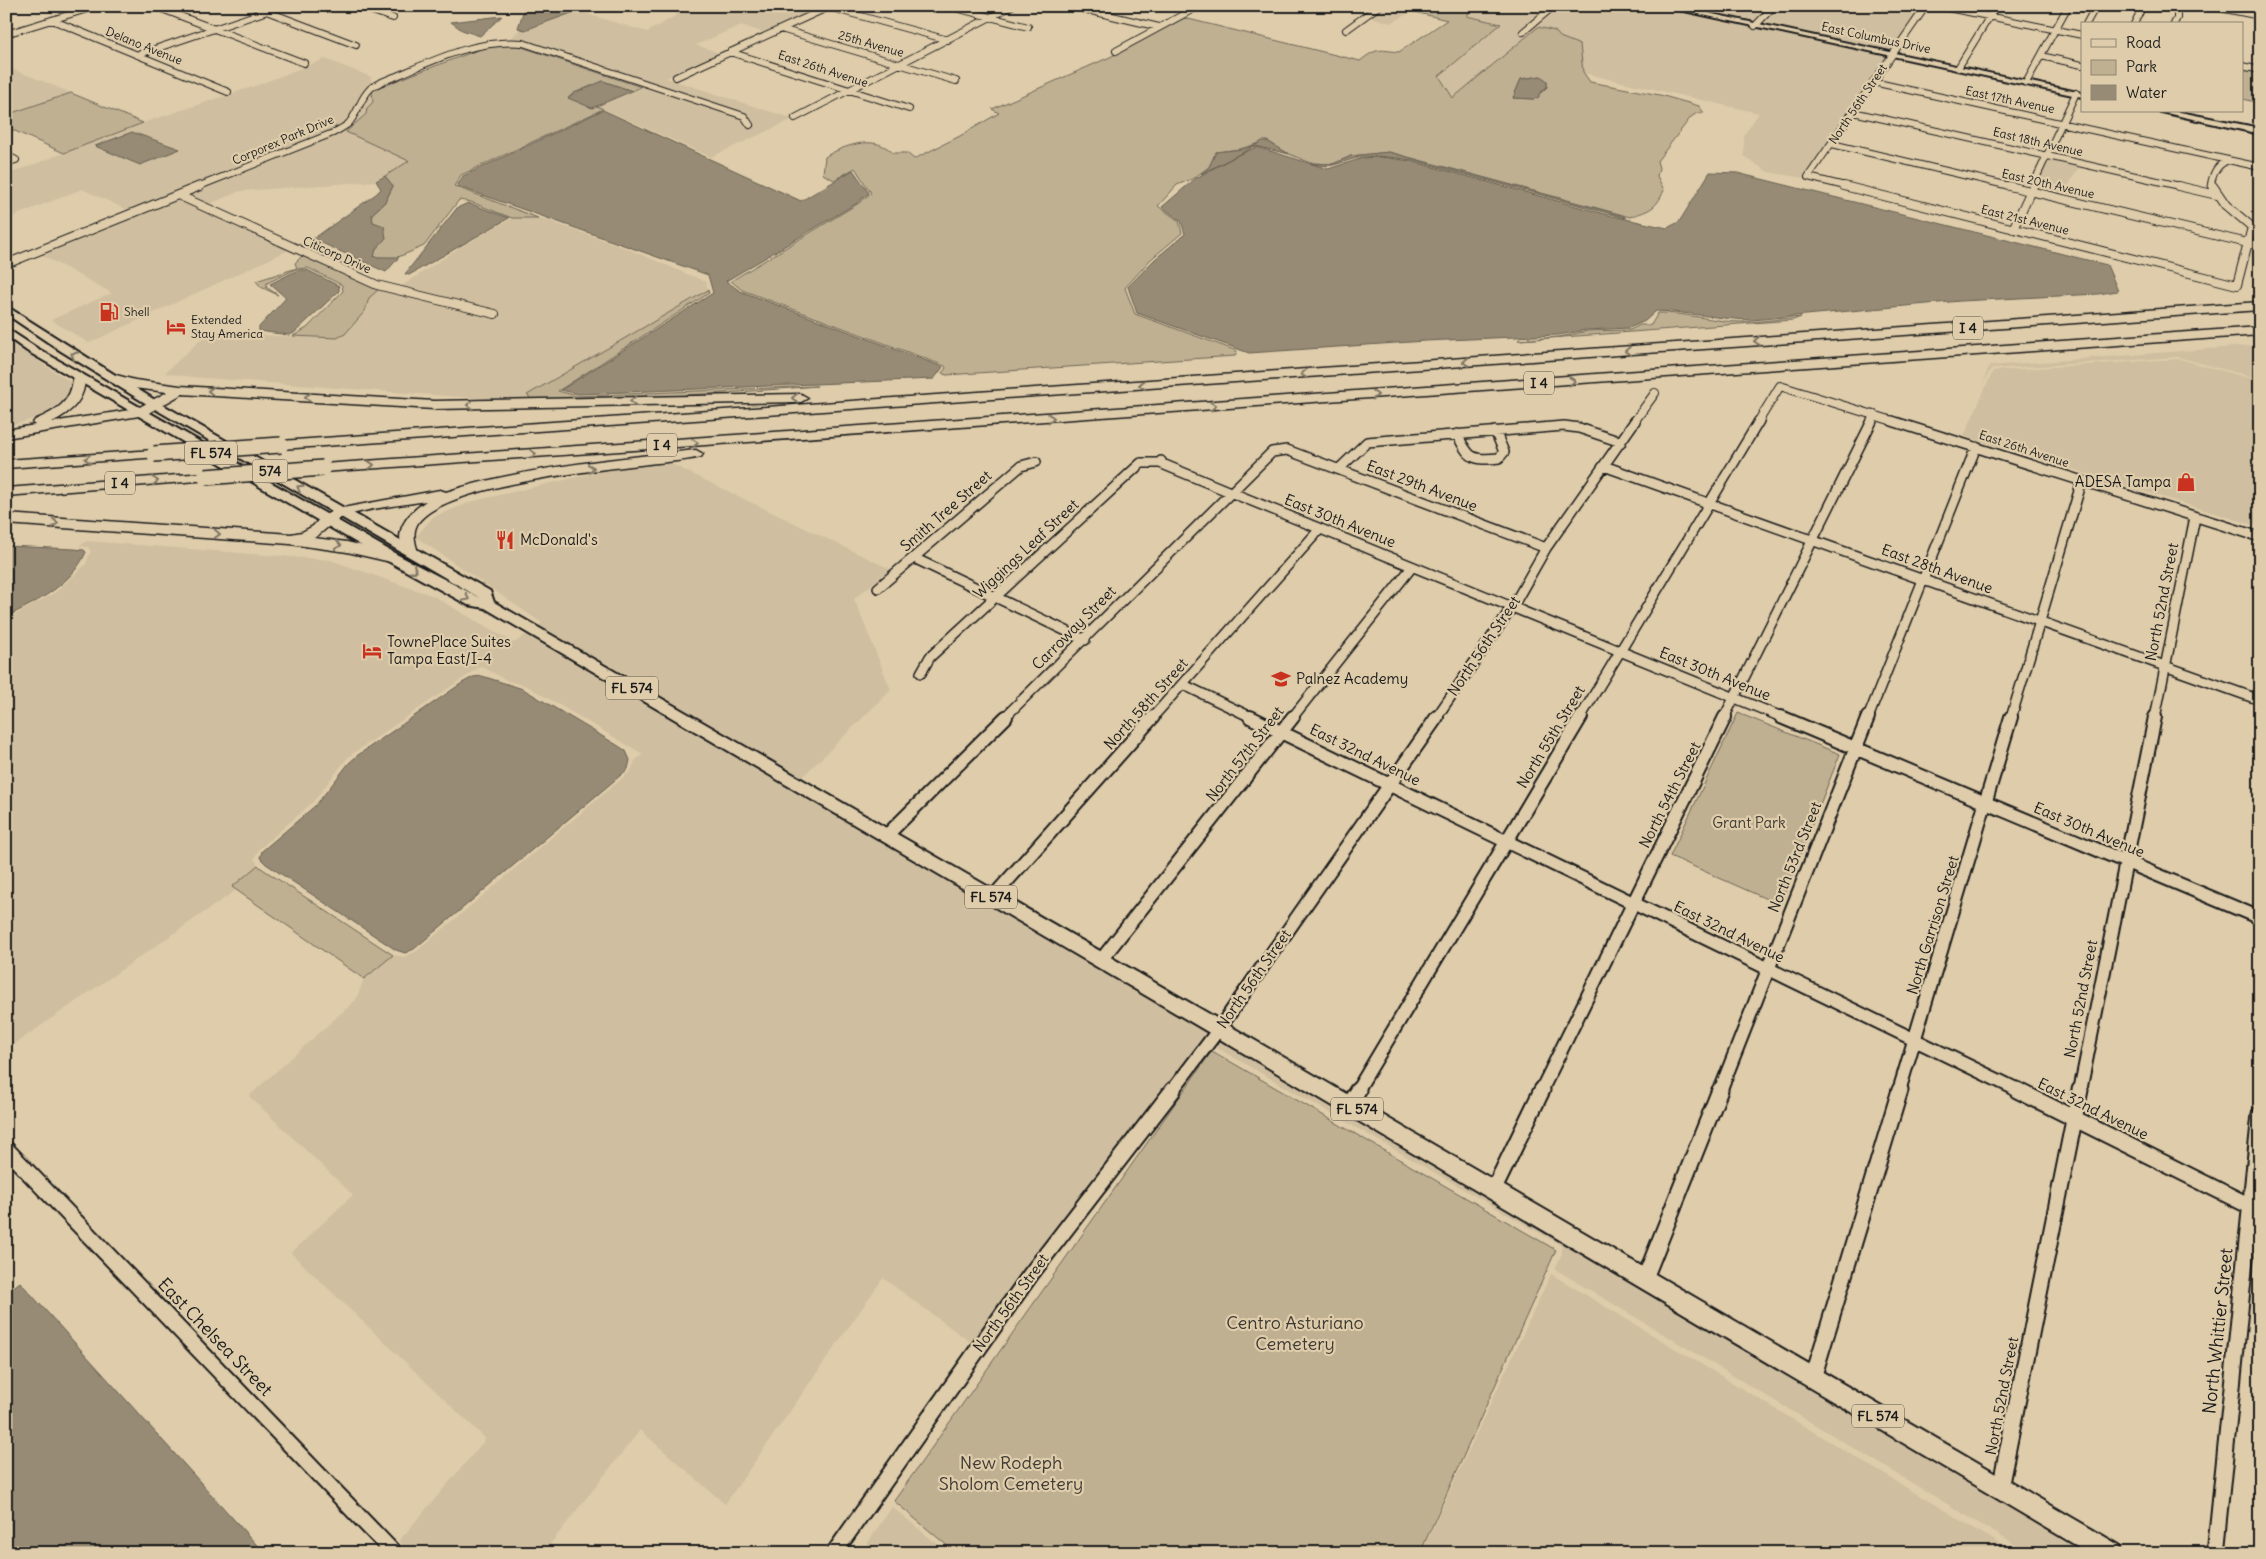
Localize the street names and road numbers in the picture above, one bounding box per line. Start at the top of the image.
street label: East Columbus Drive [1820,19,1932,56]
street label: Delano Avenue [104,23,185,68]
street label: 25th Avenue [837,27,906,60]
street label: East 26th Avenue [776,47,870,90]
street label: North 56th Street [1825,61,1890,147]
street label: East 17th Avenue [1964,83,2056,116]
street label: Corporex Park Drive [230,111,336,168]
street label: East 18th Avenue [1992,124,2085,159]
street label: East 20th Avenue [2000,166,2096,201]
street label: East 21st Avenue [1980,201,2071,238]
street label: Citicorp Drive [301,233,374,276]
road number: I 4 [1953,316,1983,339]
road number: I 4 [1524,372,1554,394]
street label: East 26th Avenue [1977,427,2071,470]
road number: I 4 [647,434,677,456]
road number: FL 574 [185,442,237,464]
street label: East 29th Avenue [1364,456,1480,515]
road number: 574 [252,460,288,482]
street label: Smith Tree Street [896,466,995,555]
road number: I 4 [105,472,135,494]
street label: East 30th Avenue [1282,490,1399,552]
street label: Wiggings Leaf Street [969,495,1082,602]
street label: East 28th Avenue [1879,540,1995,597]
street label: North 52nd Street [2141,541,2182,663]
street label: Carroway Street [1028,582,1120,674]
street label: North 56th Street [1443,592,1524,699]
street label: East 30th Avenue [1657,643,1774,705]
street label: North 58th Street [1100,654,1192,753]
road number: FL 574 [606,676,658,700]
street label: North 55th Street [1512,682,1589,792]
street label: North 57th Street [1202,702,1288,805]
street label: East 32nd Avenue [1307,720,1424,790]
street label: North 54th Street [1635,738,1705,851]
street label: East 30th Avenue [2031,798,2147,861]
street label: North 53rd Street [1764,799,1825,915]
street label: North Garrison Street [1902,853,1963,997]
road number: FL 574 [965,886,1017,909]
street label: East 32nd Avenue [1671,897,1788,967]
street label: North 56th Street [1212,925,1295,1032]
street label: North 52nd Street [2060,938,2101,1060]
street label: East 32nd Avenue [2035,1074,2152,1144]
road number: FL 574 [1331,1098,1383,1120]
street label: North Whittier Street [2197,1247,2238,1415]
street label: North 56th Street [969,1250,1053,1355]
street label: East Chelsea Street [153,1273,278,1401]
street label: North 52nd Street [1981,1335,2022,1457]
road number: FL 574 [1852,1404,1904,1428]

